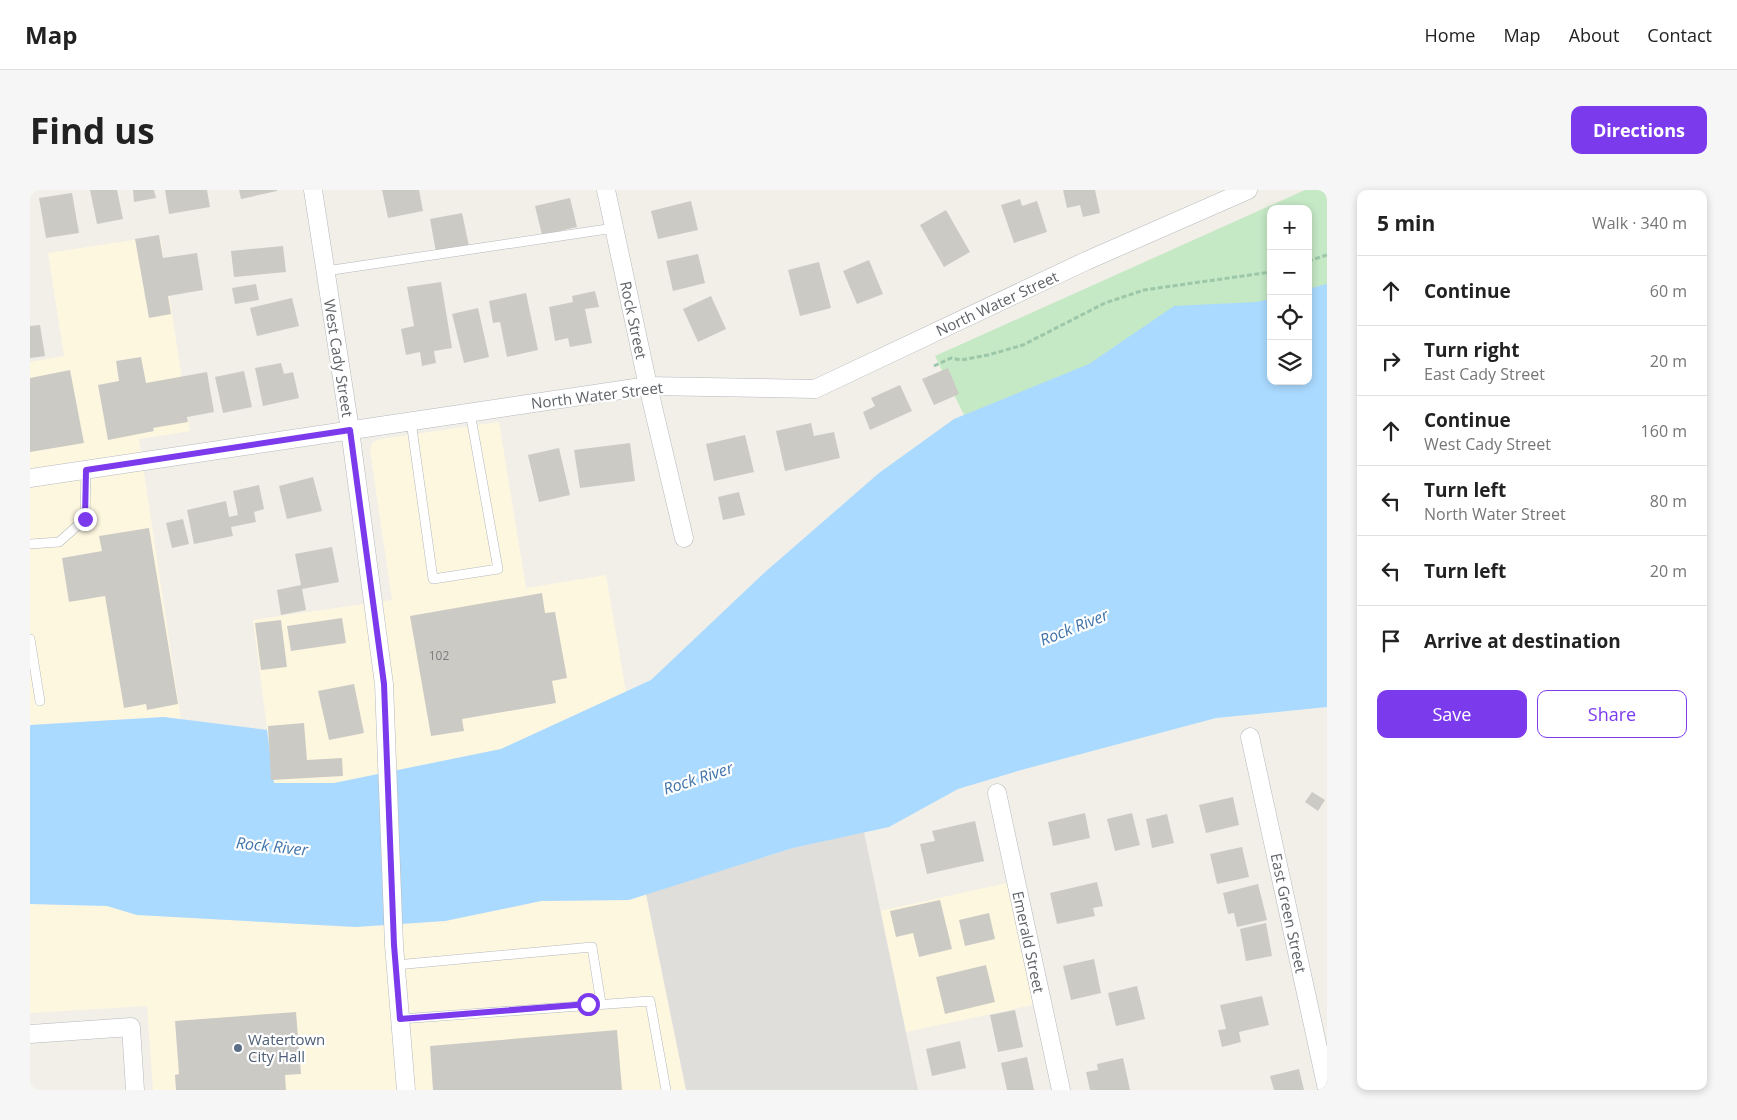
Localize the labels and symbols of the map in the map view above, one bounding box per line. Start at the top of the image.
street label: North Water Street [933,266,1061,340]
street label: Rock Street [616,279,652,361]
street label: West Cady Street [320,298,358,418]
street label: North Water Street [530,377,664,413]
route end [74,508,97,531]
water label: Rock River [1036,603,1112,651]
house number: 102 [429,647,449,664]
water label: Rock River [660,756,736,800]
water label: Rock River [235,831,310,861]
street label: East Green Street [1267,851,1311,975]
street label: Emerald Street [1008,889,1050,995]
route start [577,993,600,1016]
place label: Watertown City Hall [248,1029,325,1066]
marker: Watertown City Hall [232,1042,244,1054]

